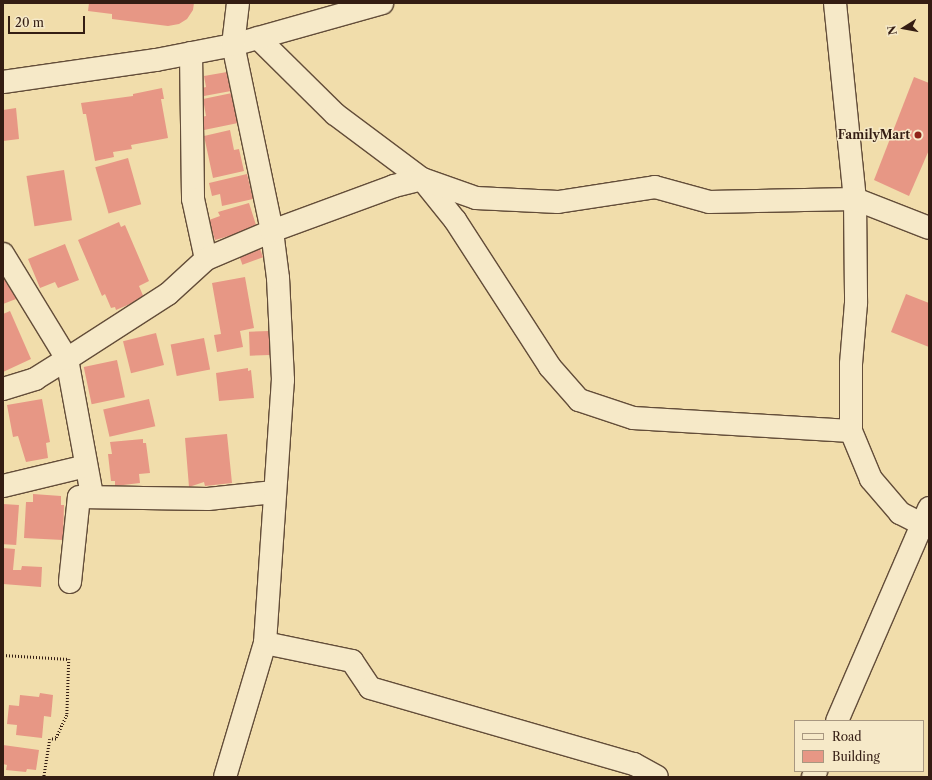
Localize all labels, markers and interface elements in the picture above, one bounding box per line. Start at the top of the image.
scale bar [10,8,87,34]
north arrow [884,8,924,48]
text: 20 m [15,15,44,30]
text: N [884,24,900,36]
place label: FamilyMart [838,128,910,142]
marker: FamilyMart [913,130,923,140]
legend [794,720,924,772]
text: Road [832,729,862,744]
text: Building [832,749,880,764]

